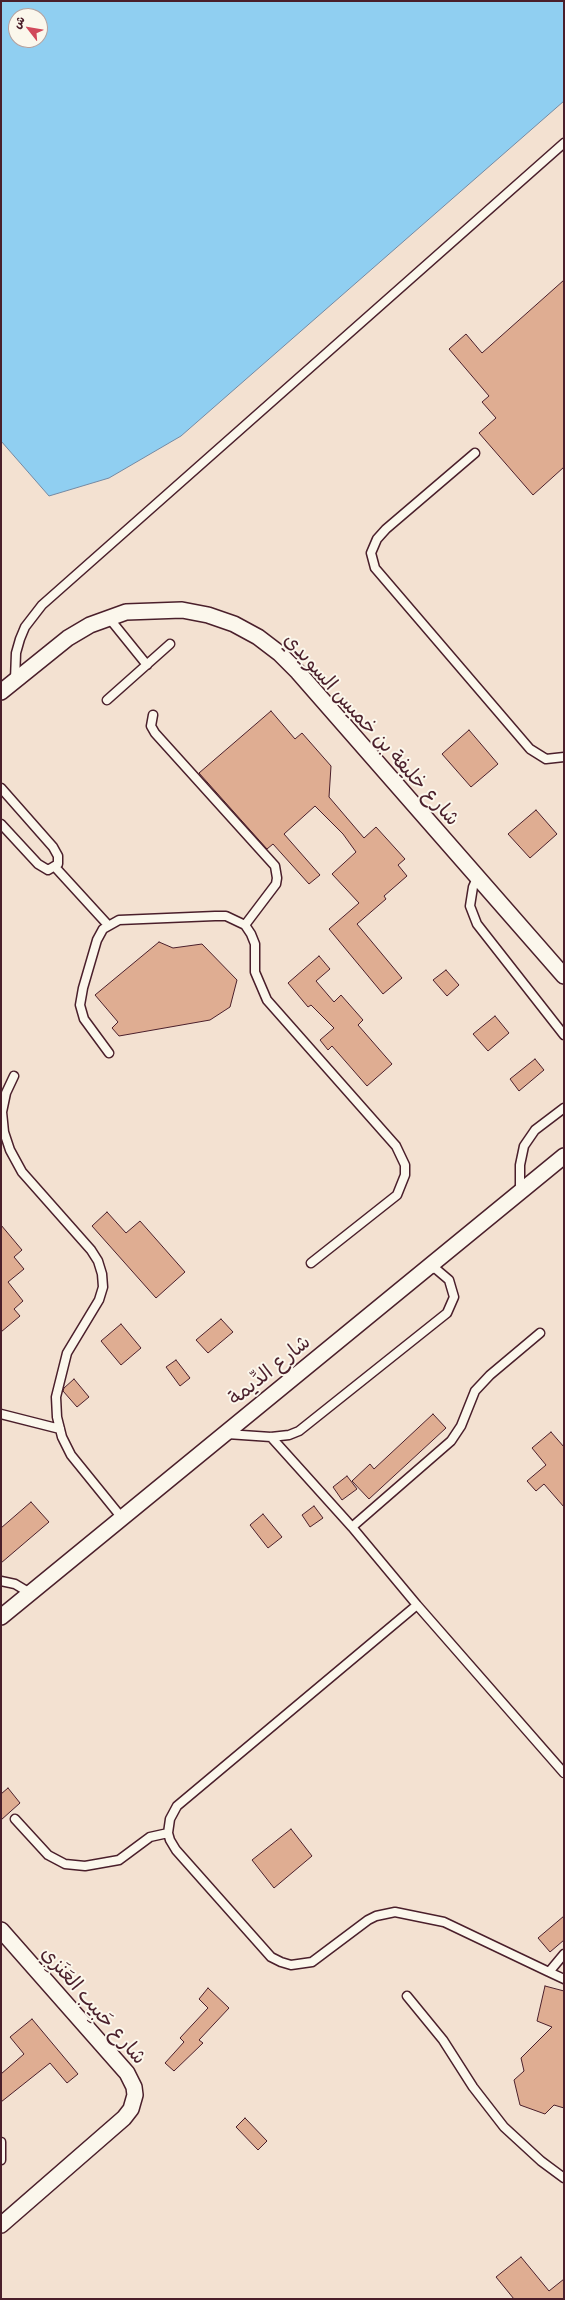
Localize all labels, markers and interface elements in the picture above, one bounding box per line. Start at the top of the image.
north arrow [8,8,48,48]
text: ش [9,14,28,31]
street label: شارع خليفة بن خميس السويدي [278,629,464,831]
street label: شارع الدِّيمة [224,1331,316,1411]
street label: شارع حَبِيب العَنَزِي [35,1942,151,2070]

